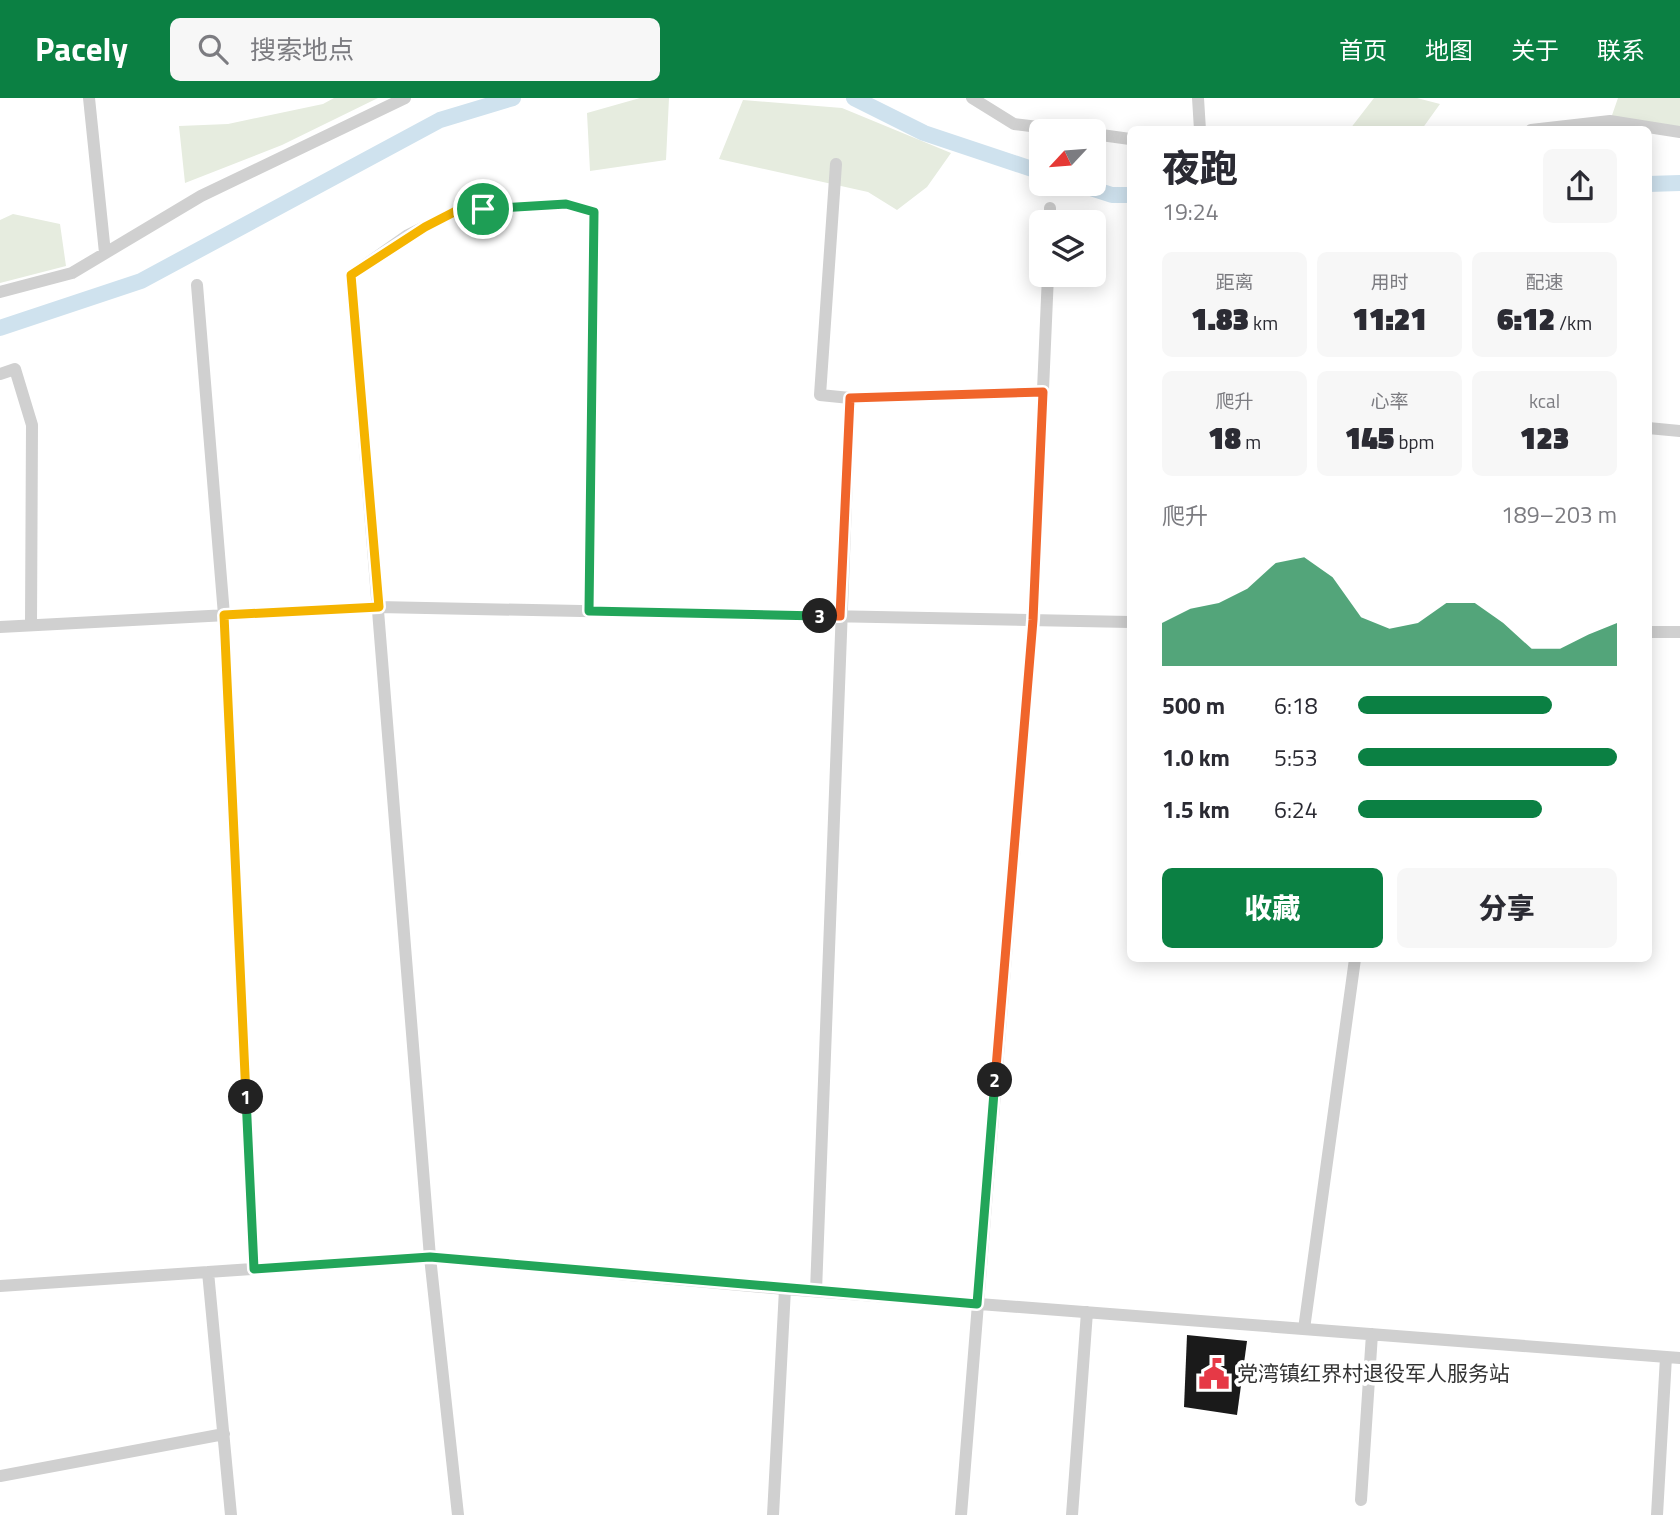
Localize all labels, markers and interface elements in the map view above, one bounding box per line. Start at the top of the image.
search box [170,18,660,81]
text: Pacely [35,24,128,74]
icon: search [194,30,232,68]
text: 搜索地点 [250,30,354,69]
text: 首页 [1339,32,1387,68]
text: 地图 [1425,32,1473,68]
text: 关于 [1511,32,1559,68]
text: 联系 [1597,32,1645,68]
north arrow [1029,119,1106,196]
map controls [1029,119,1106,287]
text: 夜跑 [1162,139,1238,197]
button: share [1543,149,1617,223]
pin [453,179,513,239]
icon: arrive [464,190,502,228]
text: 19:24 [1162,194,1219,229]
button: layers [1029,210,1106,287]
text: 距离 [1215,267,1254,296]
text: 用时 [1370,267,1409,296]
text: 配速 [1525,267,1564,296]
text: 1.83 [1191,296,1249,342]
text: 11:21 [1352,296,1427,342]
text: 6:12 [1497,296,1555,342]
text: km [1249,308,1278,337]
text: /km [1555,308,1592,337]
text: 爬升 [1215,386,1254,415]
text: 心率 [1370,386,1409,415]
text: kcal [1529,386,1560,415]
text: 18 [1208,415,1241,461]
text: 145 [1345,415,1394,461]
text: 123 [1520,415,1569,461]
text: m [1241,427,1261,456]
text: bpm [1394,427,1434,456]
text: 189–203 m [1501,497,1617,532]
text: 爬升 [1162,498,1208,533]
pin: 3 [802,598,838,634]
text: 3 [814,601,825,630]
text: 500 m [1162,688,1225,723]
text: 6:18 [1274,688,1318,723]
text: 1.0 km [1162,740,1230,775]
text: 5:53 [1274,740,1318,775]
text: 1.5 km [1162,792,1230,827]
text: 6:24 [1274,792,1318,827]
button: 收藏 [1162,868,1383,948]
button: 分享 [1397,868,1617,948]
pin: 2 [978,1062,1012,1098]
text: 2 [989,1065,1000,1094]
pin: 1 [229,1080,264,1114]
text: 1 [240,1082,251,1111]
public building icon: 党湾镇红界村退役军人服务站 [1197,1357,1231,1391]
place label: 党湾镇红界村退役军人服务站 [1237,1357,1510,1389]

